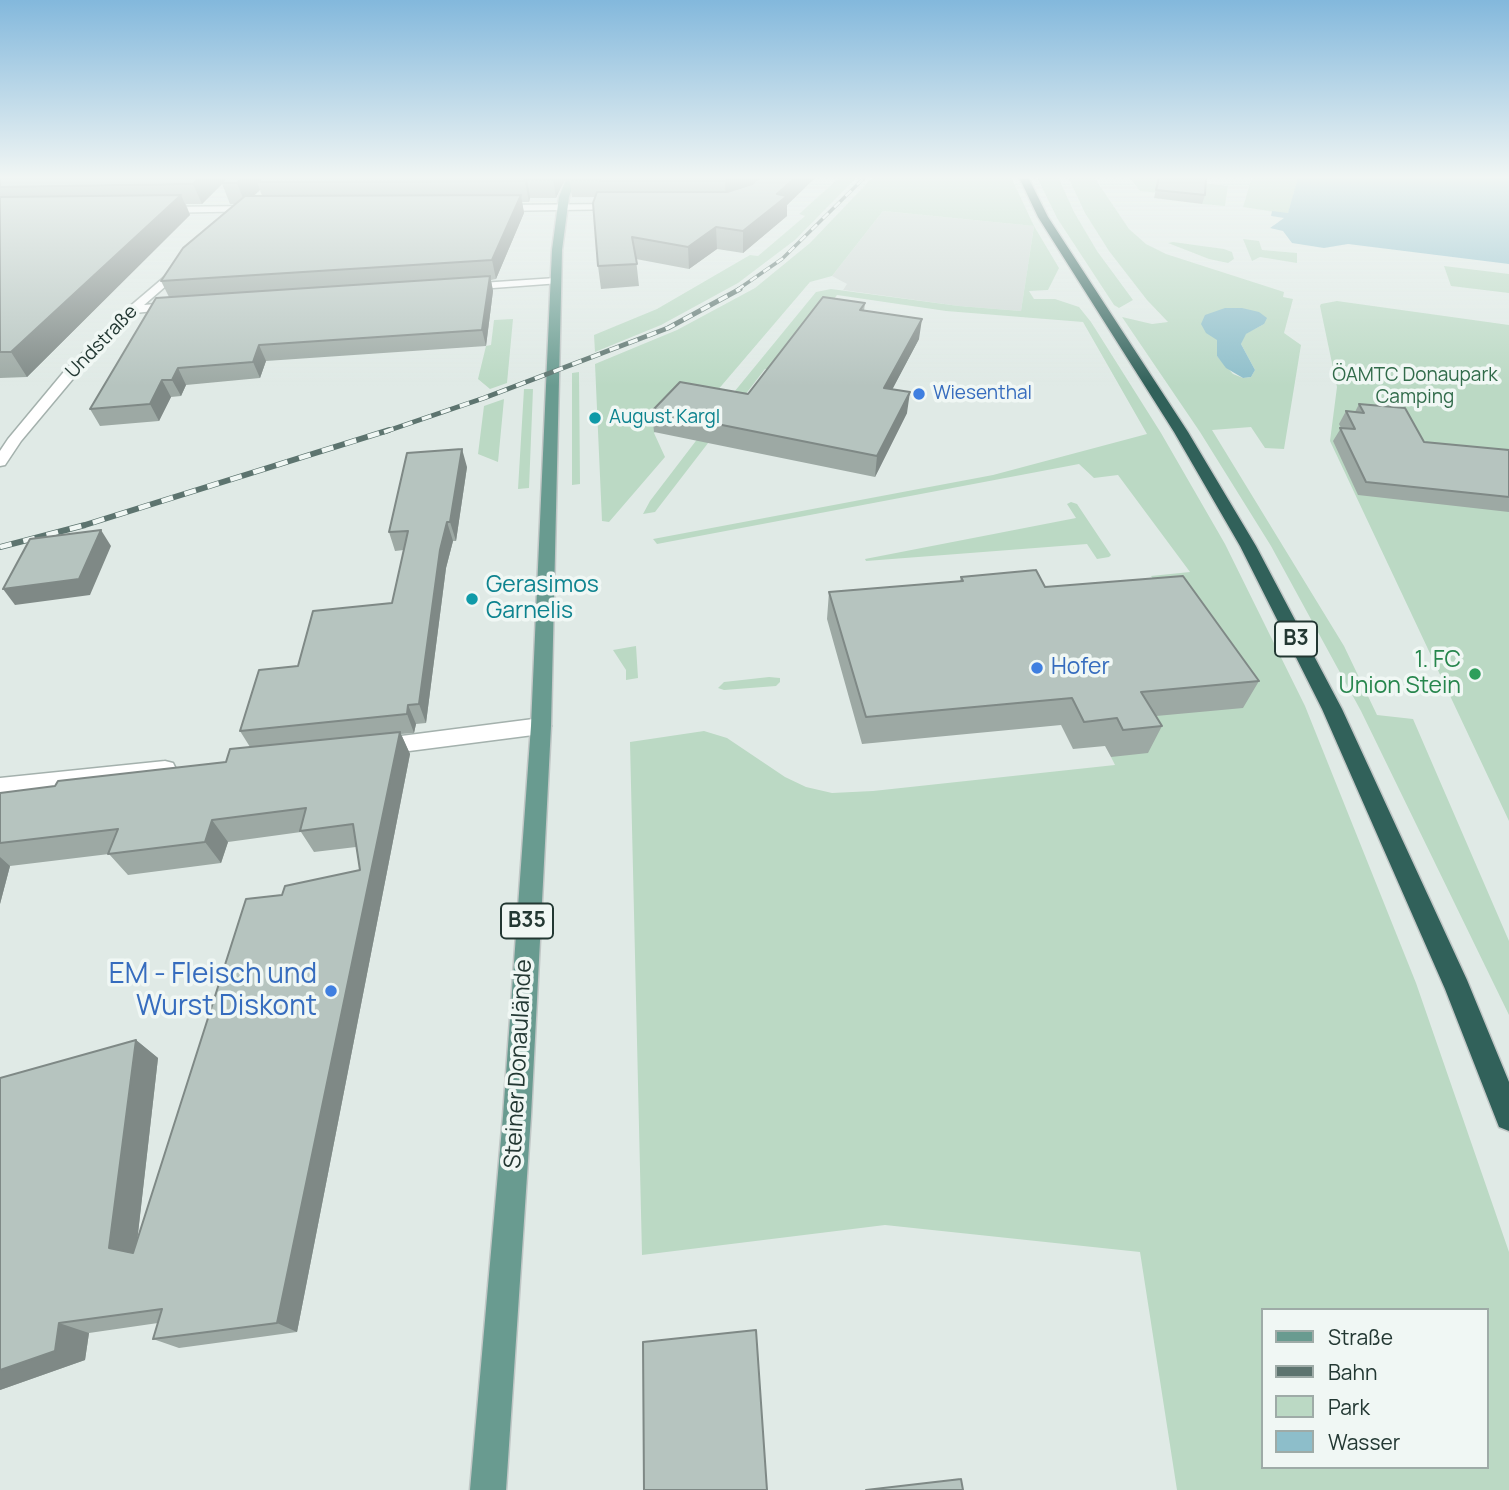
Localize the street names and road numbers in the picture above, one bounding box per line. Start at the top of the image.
street label: Undstraße [62,301,142,383]
road number: B3 [1275,622,1317,656]
road number: B35 [501,904,553,939]
street label: Steiner Donaulände [500,959,538,1169]

